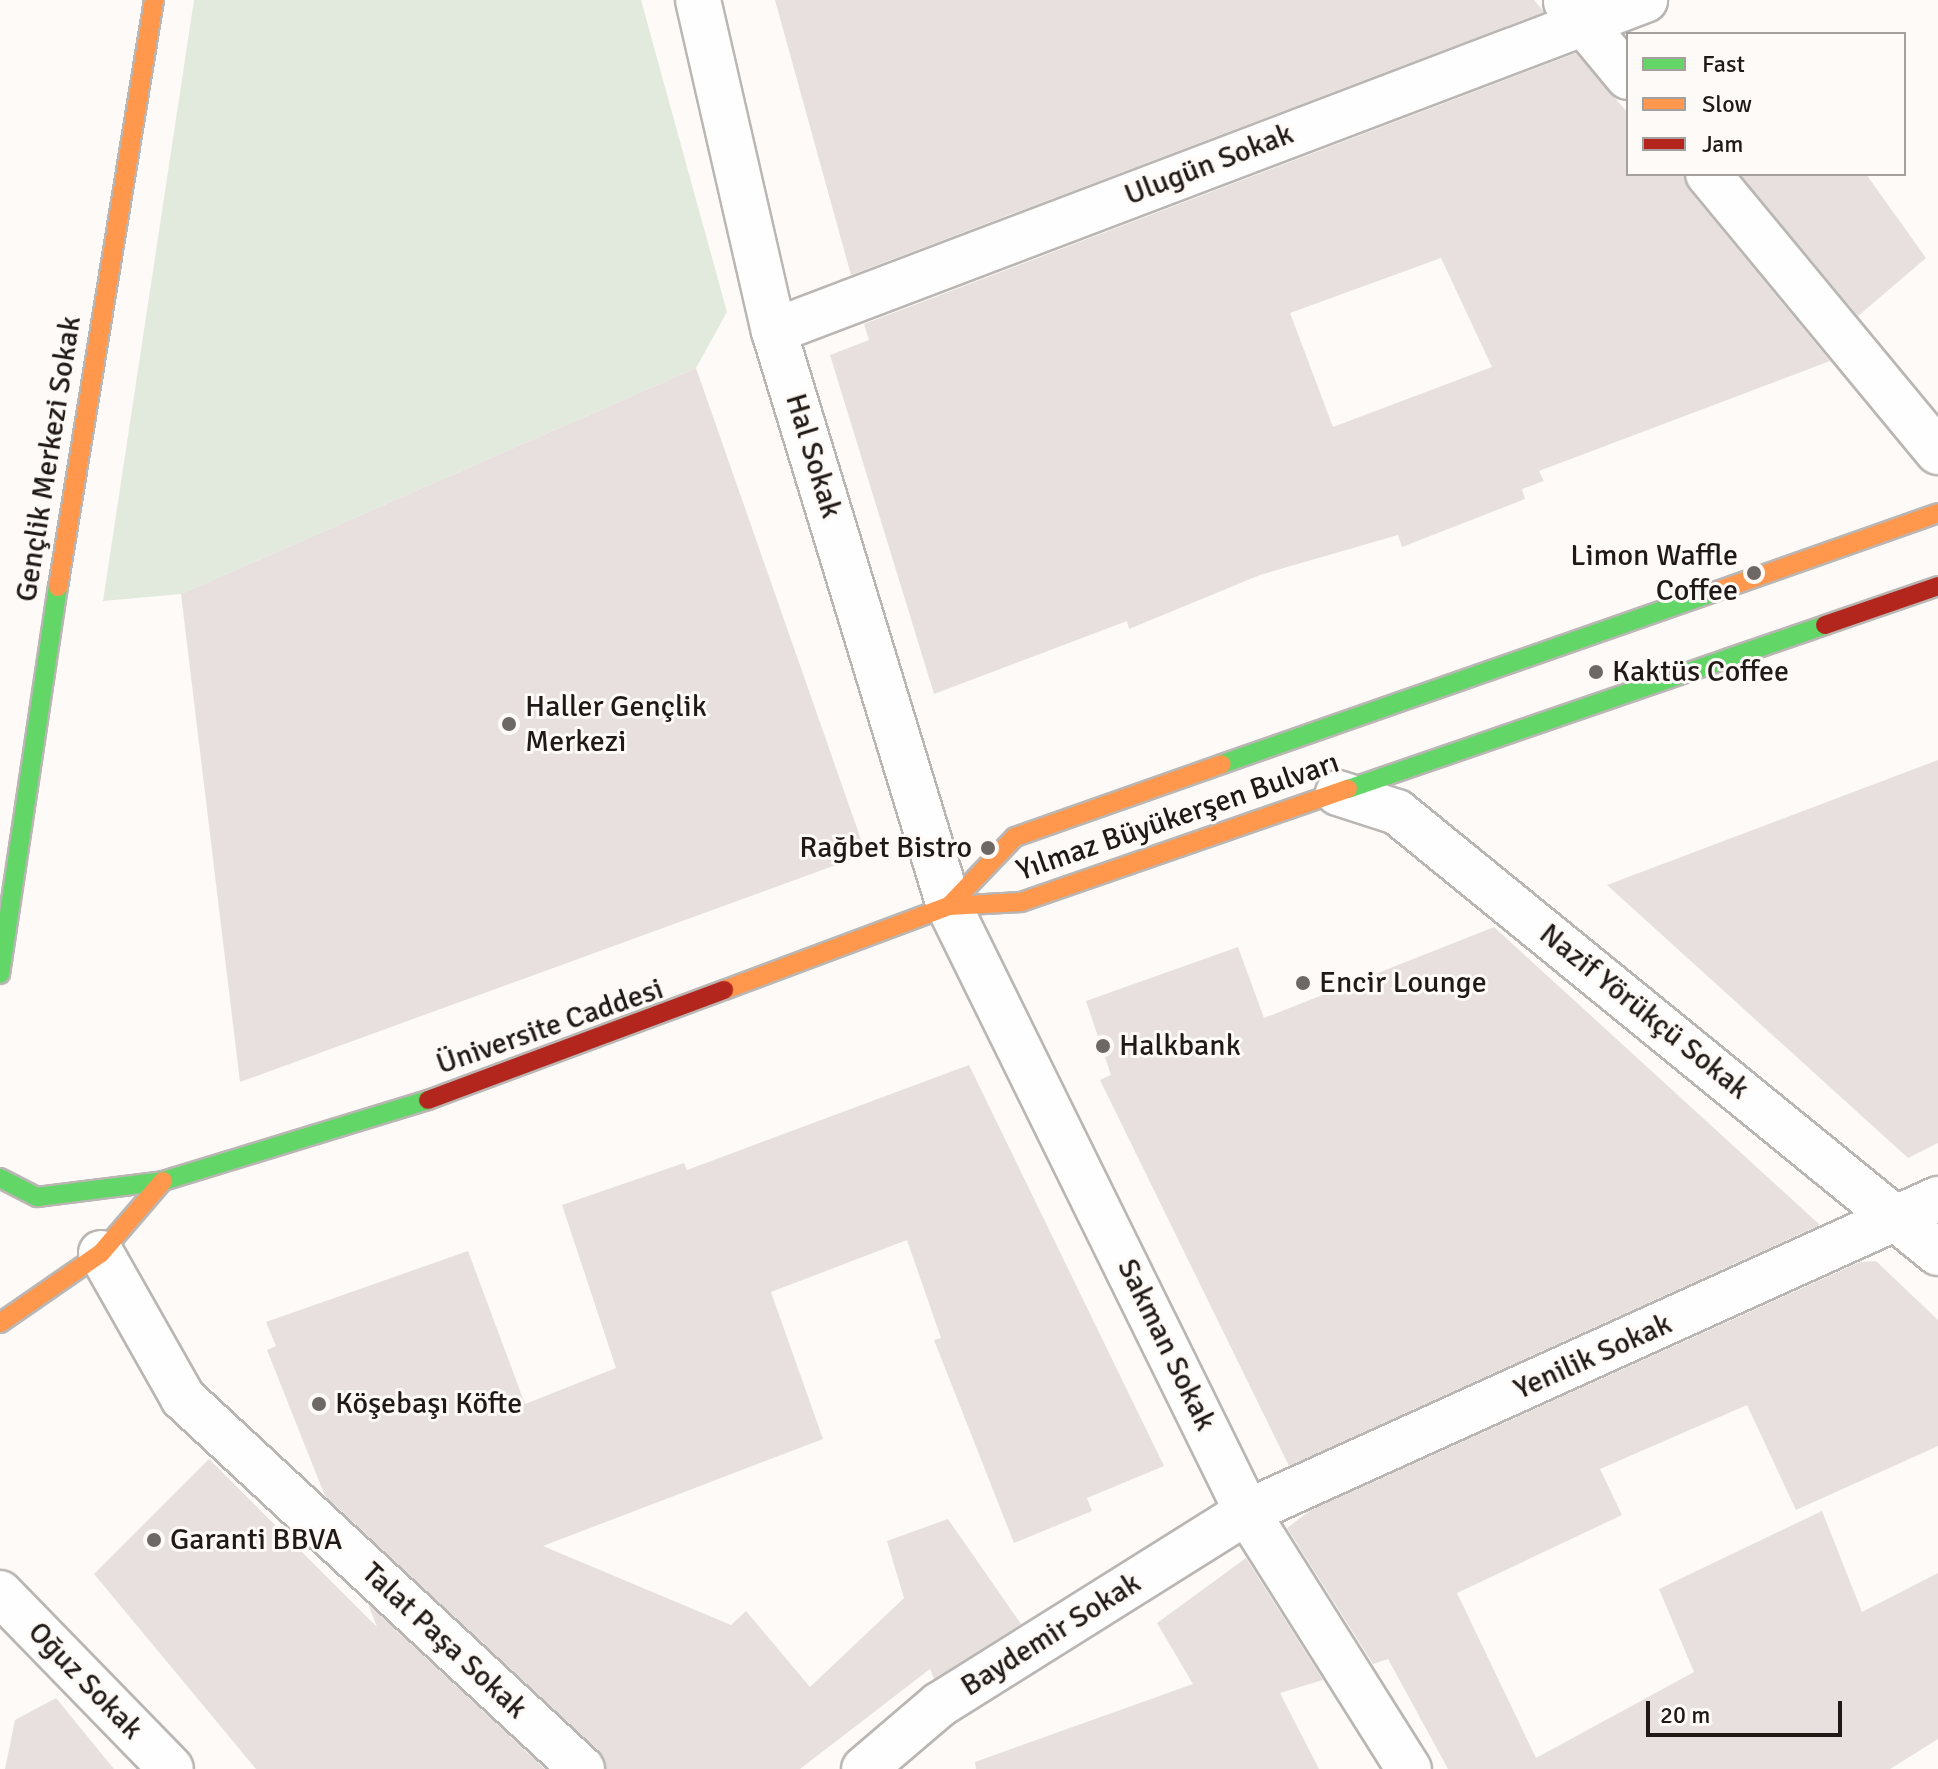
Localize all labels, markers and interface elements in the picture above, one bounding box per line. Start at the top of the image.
legend [1626,32,1906,176]
text: Fast [1702,49,1745,79]
text: Slow [1702,89,1752,119]
street label: Ulugün Sokak [1120,116,1298,214]
text: Jam [1702,129,1743,159]
street label: Gençlik Merkezi Sokak [9,314,89,604]
street label: Hal Sokak [777,389,849,523]
place label: Limon Waffle Coffee [1570,538,1738,608]
marker: Limon Waffle Coffee [1745,564,1763,582]
place label: Kaktüs Coffee [1612,654,1789,690]
marker: Kaktüs Coffee [1587,663,1605,681]
place label: Haller Gençlik Merkezi [525,689,707,760]
marker: Haller Gençlik Merkezi [500,715,518,733]
street label: Yılmaz Büyükerşen Bulvarı [1012,745,1344,889]
place label: Rağbet Bistro [799,830,972,866]
marker: Rağbet Bistro [979,839,997,857]
street label: Nazif Yörükçü Sokak [1532,916,1756,1108]
place label: Encir Lounge [1319,965,1487,1001]
street label: Üniversite Caddesi [432,971,668,1083]
marker: Encir Lounge [1294,974,1312,992]
place label: Halkbank [1119,1028,1241,1064]
marker: Halkbank [1094,1037,1112,1055]
street label: Sakman Sokak [1109,1253,1223,1437]
street label: Yenilik Sokak [1509,1306,1677,1408]
place label: Köşebaşı Köfte [335,1386,522,1422]
marker: Köşebaşı Köfte [310,1395,328,1413]
place label: Garanti BBVA [170,1522,342,1558]
marker: Garanti BBVA [145,1531,163,1549]
street label: Talat Paşa Sokak [354,1555,534,1727]
street label: Baydemir Sokak [955,1565,1147,1705]
street label: Oğuz Sokak [20,1615,150,1747]
scale bar [1650,1685,1846,1735]
text: 20 m [1660,1700,1710,1730]

